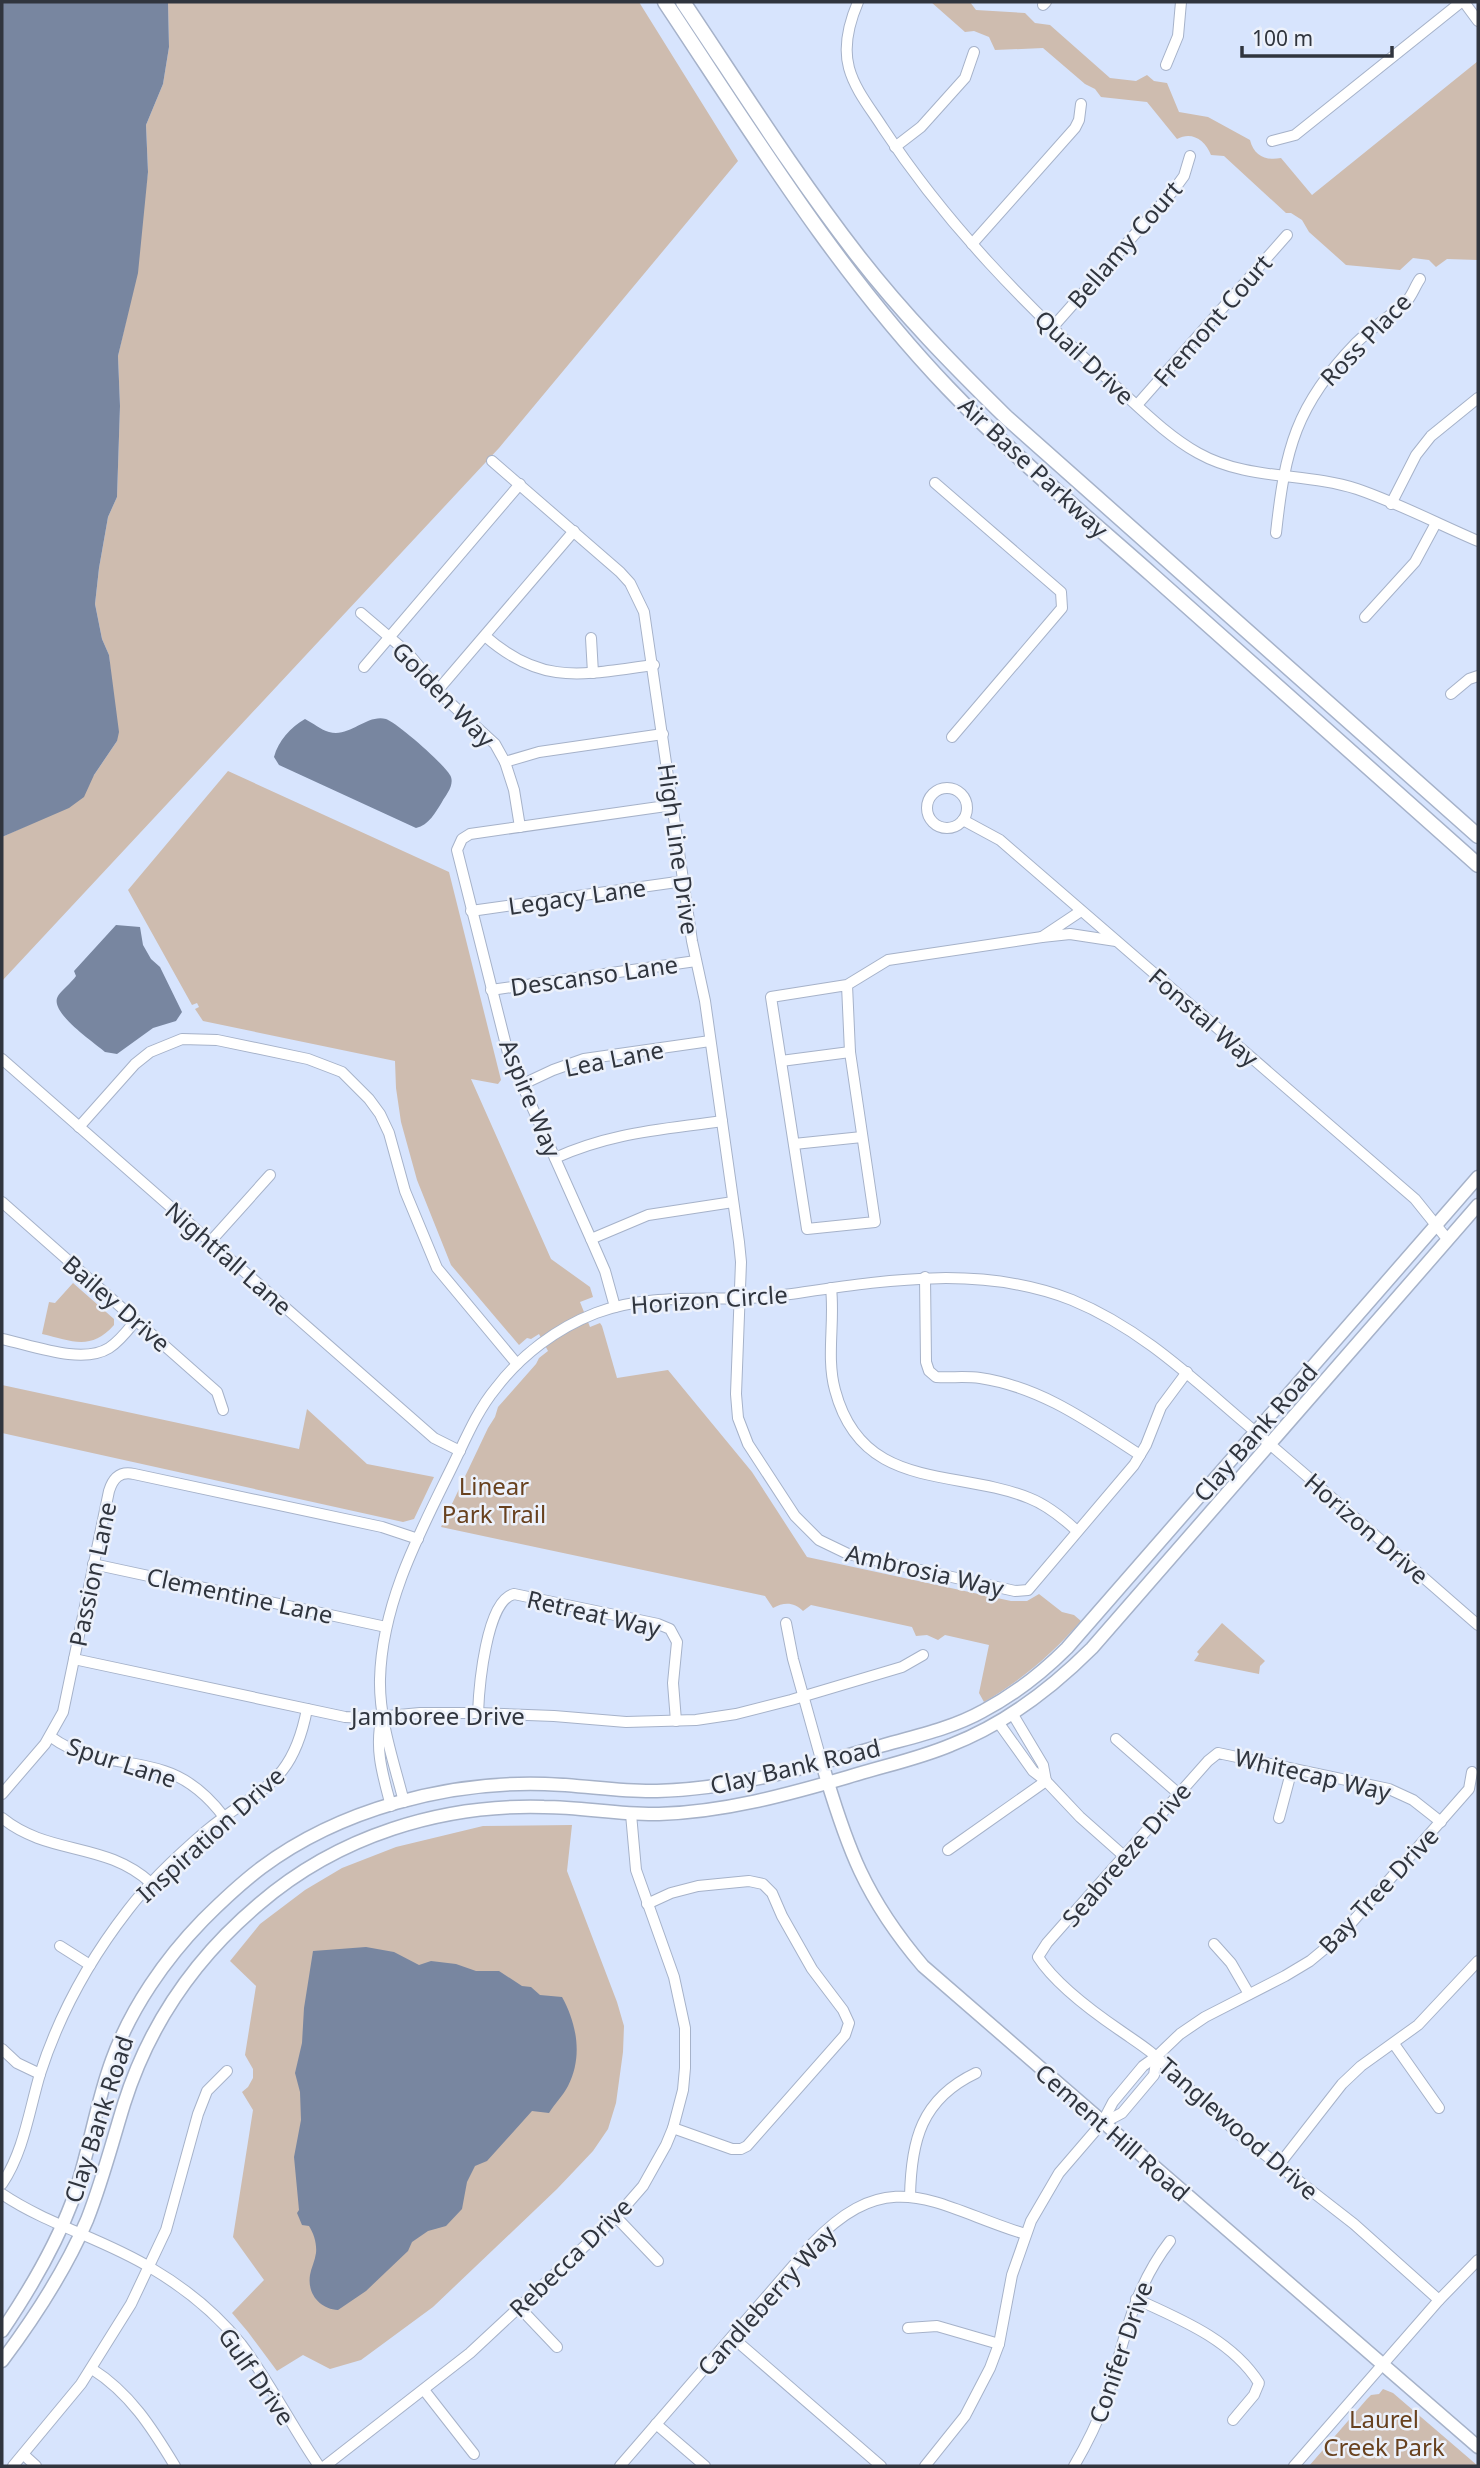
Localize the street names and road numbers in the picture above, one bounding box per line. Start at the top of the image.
street label: Bellamy Court [1059,173,1189,315]
street label: Fremont Court [1145,247,1279,393]
street label: Ross Place [1312,285,1418,393]
street label: Quail Drive [1028,302,1142,412]
street label: Air Base Parkway [952,389,1116,545]
street label: Golden Way [385,634,503,755]
street label: High Line Drive [651,761,707,937]
street label: Legacy Lane [506,870,648,922]
street label: Descanso Lane [508,947,680,1003]
street label: Fonstal Way [1142,960,1266,1074]
street label: Lea Lane [562,1032,666,1084]
street label: Aspire Way [492,1034,570,1163]
street label: Nightfall Lane [159,1194,299,1322]
street label: Bailey Drive [56,1247,178,1359]
street label: Horizon Circle [629,1277,789,1321]
street label: Clay Bank Road [1185,1356,1325,1508]
street label: Horizon Drive [1298,1465,1436,1591]
street label: Passion Lane [61,1499,123,1649]
street label: Ambrosia Way [843,1536,1008,1604]
street label: Clementine Lane [144,1559,336,1631]
street label: Retreat Way [524,1582,665,1645]
street label: Jamboree Drive [349,1699,525,1732]
street label: Spur Lane [63,1729,181,1795]
street label: Clay Bank Road [707,1730,883,1802]
street label: Whitecap Way [1232,1740,1395,1808]
street label: Inspiration Drive [129,1759,291,1909]
street label: Seabreeze Drive [1054,1775,1198,1933]
street label: Bay Tree Drive [1311,1820,1445,1960]
street label: Clay Bank Road [55,2031,141,2207]
street label: Tanglewood Drive [1152,2049,1326,2207]
street label: Cement Hill Road [1029,2056,1197,2208]
street label: Rebecca Drive [501,2190,639,2324]
street label: Candleberry Way [689,2217,843,2382]
street label: Conifer Drive [1080,2277,1160,2427]
street label: Gulf Drive [211,2321,303,2431]

